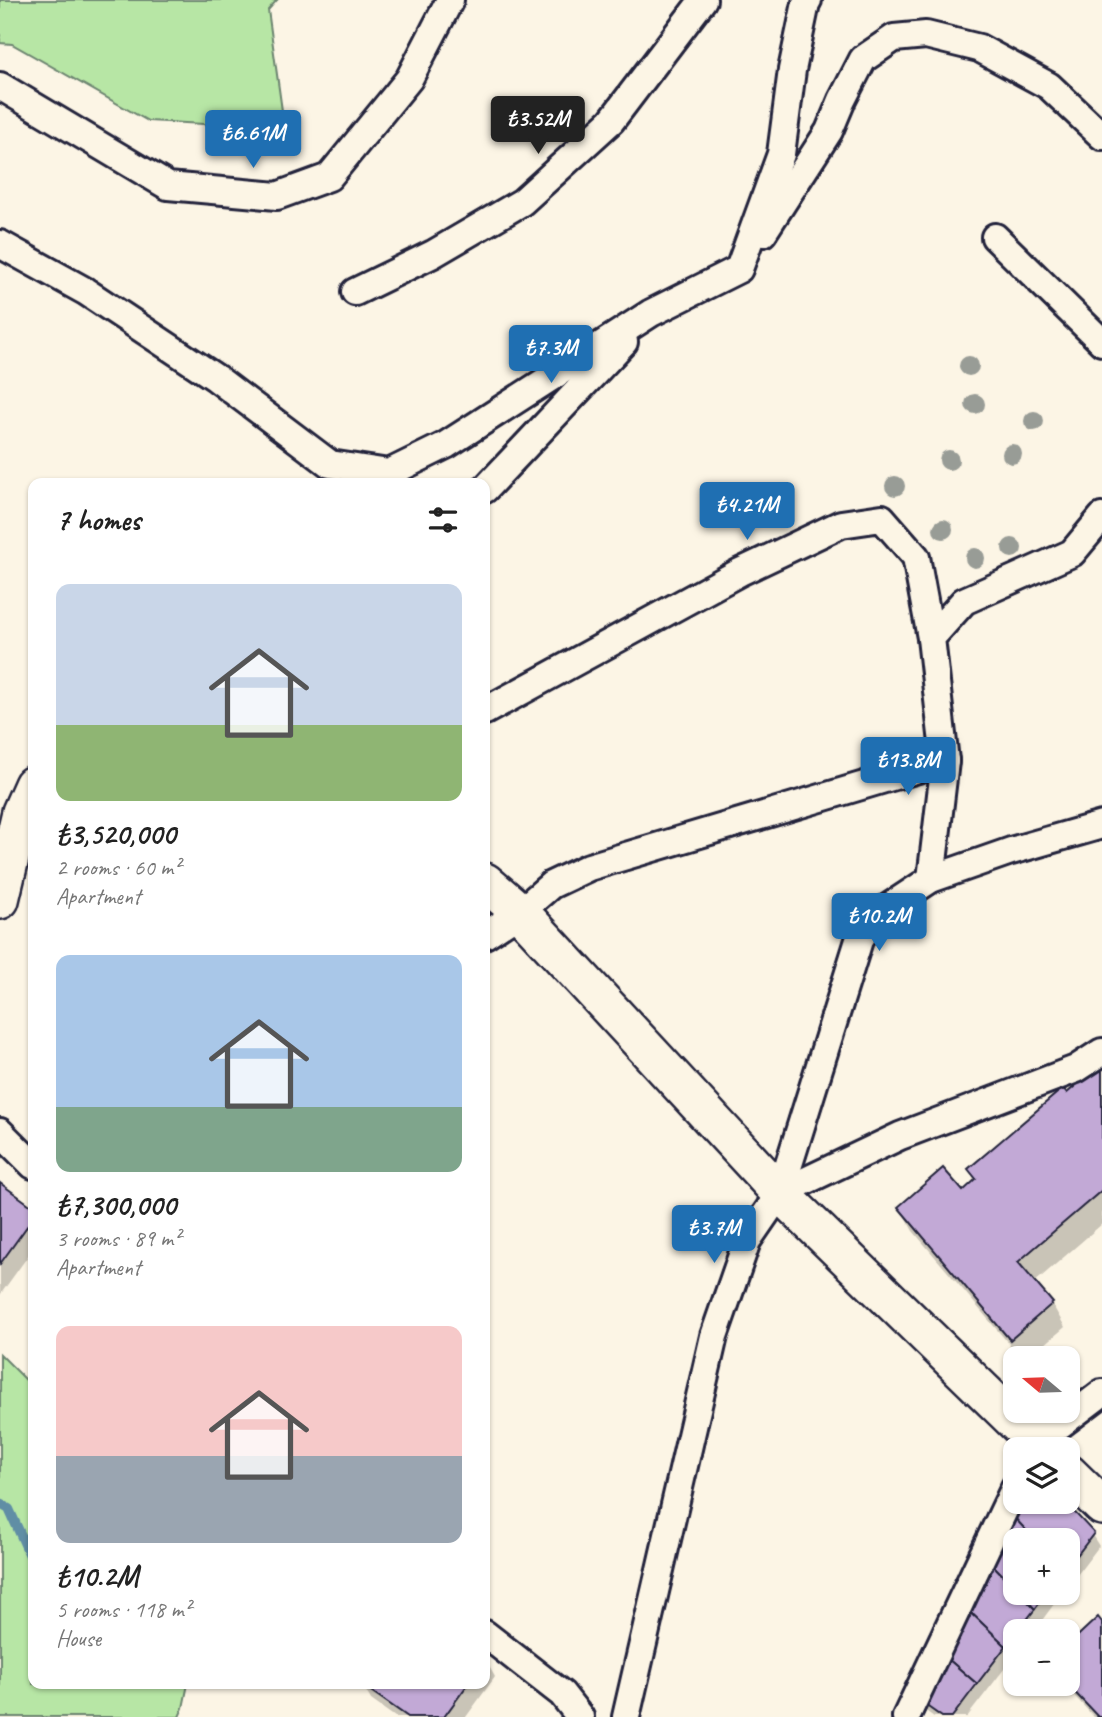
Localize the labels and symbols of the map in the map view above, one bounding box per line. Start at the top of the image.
pin: ₺3.52M [481,96,595,156]
pin: ₺6.61M [196,110,310,170]
pin: ₺7.3M [502,326,600,385]
pin: ₺4.21M [690,482,804,542]
pin: ₺13.8M [851,738,965,797]
pin: ₺10.2M [822,894,936,953]
pin: ₺3.7M [665,1206,763,1265]
north arrow [1003,1346,1080,1423]

